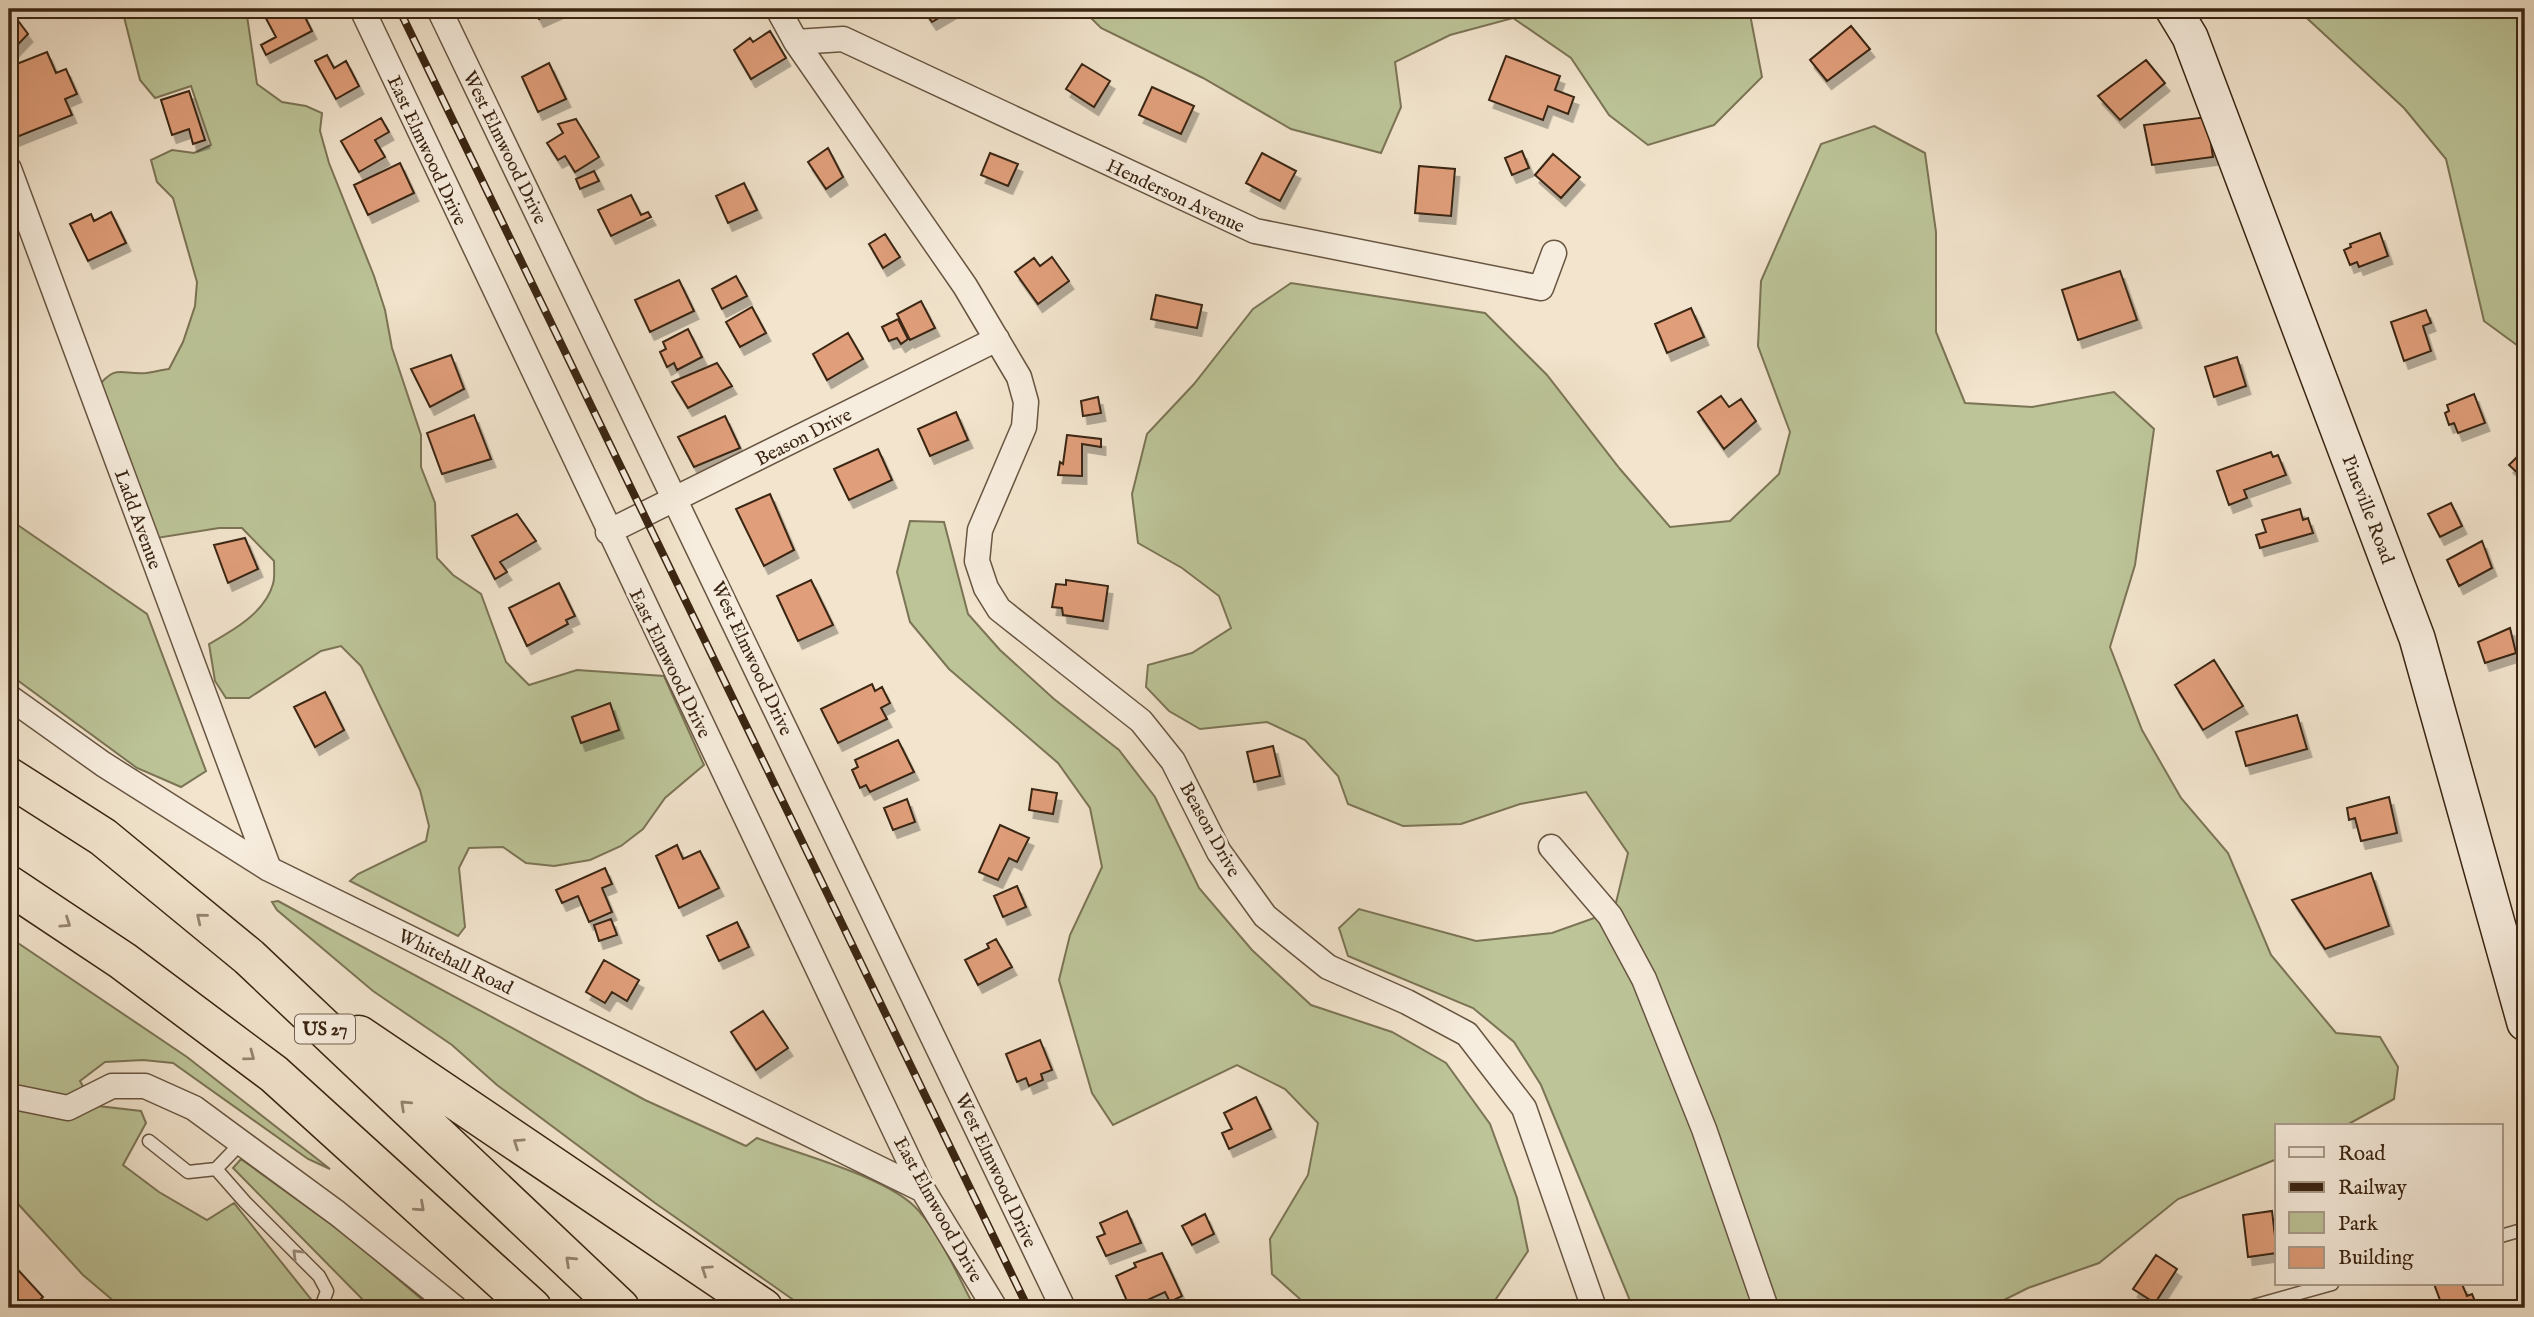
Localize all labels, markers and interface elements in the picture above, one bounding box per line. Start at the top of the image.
street label: West Elmwood Drive [457,67,552,229]
street label: East Elmwood Drive [381,72,472,230]
street label: Henderson Avenue [1102,154,1248,239]
street label: Beason Drive [752,403,856,472]
street label: Pineville Road [2335,452,2399,568]
street label: Ladd Avenue [108,467,166,573]
street label: West Elmwood Drive [705,578,798,740]
street label: East Elmwood Drive [623,585,716,743]
street label: Beason Drive [1173,778,1245,882]
one-way arrow [197,914,210,926]
one-way arrow [58,915,71,928]
street label: Whitehall Road [394,925,517,1001]
road number: US 27 [295,1014,355,1044]
one-way arrow [242,1048,255,1061]
street label: West Elmwood Drive [949,1090,1042,1252]
one-way arrow [400,1100,413,1113]
legend [2275,1124,2502,1286]
street label: East Elmwood Drive [887,1133,987,1287]
one-way arrow [513,1139,526,1151]
text: Road [2338,1141,2386,1168]
text: Railway [2338,1175,2408,1202]
one-way arrow [412,1199,425,1211]
text: Park [2338,1211,2379,1238]
text: Building [2338,1245,2414,1272]
one-way arrow [292,1249,305,1262]
one-way arrow [565,1257,578,1270]
one-way arrow [701,1266,714,1278]

